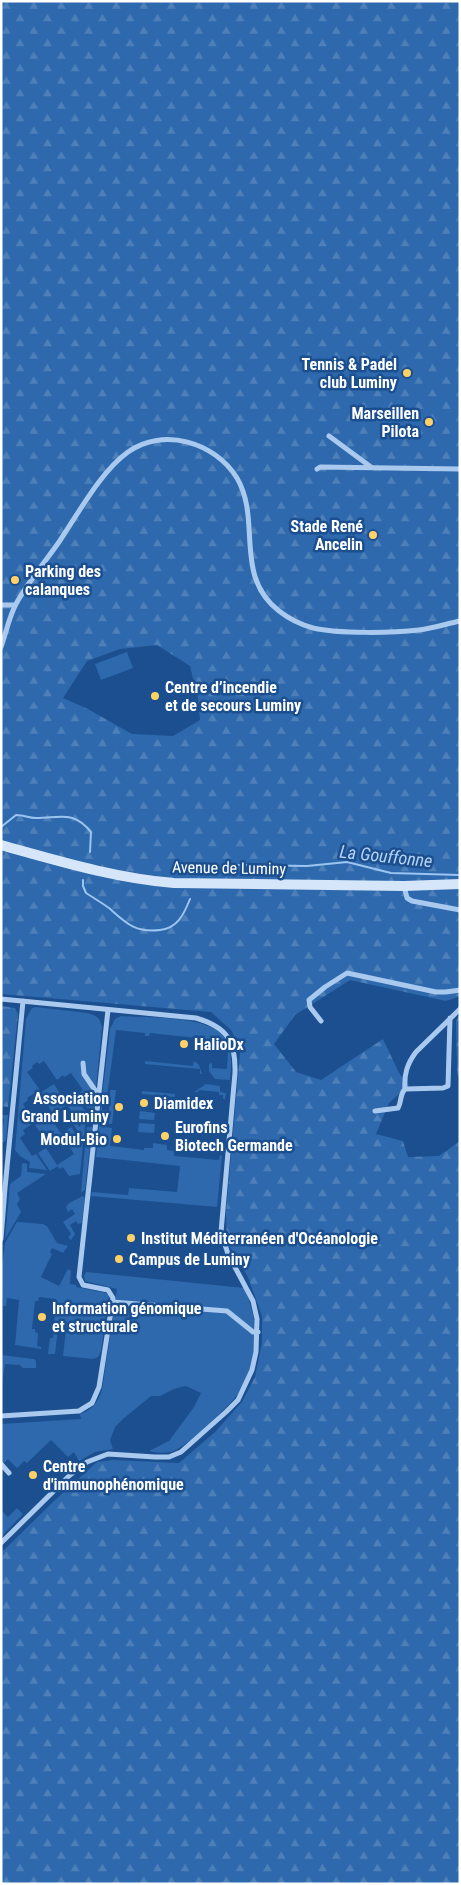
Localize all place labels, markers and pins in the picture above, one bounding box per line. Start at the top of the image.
place label: Tennis & Padel club Luminy [302,355,397,392]
marker: Tennis & Padel club Luminy [401,367,413,379]
place label: Marseillen Pilota [351,404,419,441]
marker: Marseillen Pilota [423,416,435,428]
place label: Stade René Ancelin [291,517,363,554]
marker: Stade René Ancelin [367,529,379,541]
place label: Parking des calanques [25,562,101,599]
marker: Parking des calanques [9,574,21,586]
place label: Centre d’incendie et de secours Luminy [165,678,301,715]
marker: Centre d’incendie et de secours Luminy [149,690,161,702]
place label: HalioDx [194,1035,244,1054]
marker: HalioDx [178,1038,190,1050]
place label: Association Grand Luminy [21,1089,109,1126]
place label: Diamidex [154,1094,214,1113]
marker: Diamidex [138,1097,150,1109]
marker: Association Grand Luminy [113,1101,125,1113]
place label: Eurofins Biotech Germande [175,1118,293,1155]
place label: Modul-Bio [40,1130,107,1149]
marker: Eurofins Biotech Germande [159,1130,171,1142]
marker: Modul-Bio [111,1133,123,1145]
place label: Institut Méditerranéen d'Océanologie [141,1229,378,1248]
marker: Institut Méditerranéen d'Océanologie [125,1232,137,1244]
place label: Campus de Luminy [129,1250,250,1269]
marker: Campus de Luminy [113,1253,125,1265]
place label: Information génomique et structurale [52,1299,202,1336]
marker: Information génomique et structurale [36,1311,48,1323]
place label: Centre d'immunophénomique [43,1457,184,1494]
marker: Centre d'immunophénomique [27,1469,39,1481]

